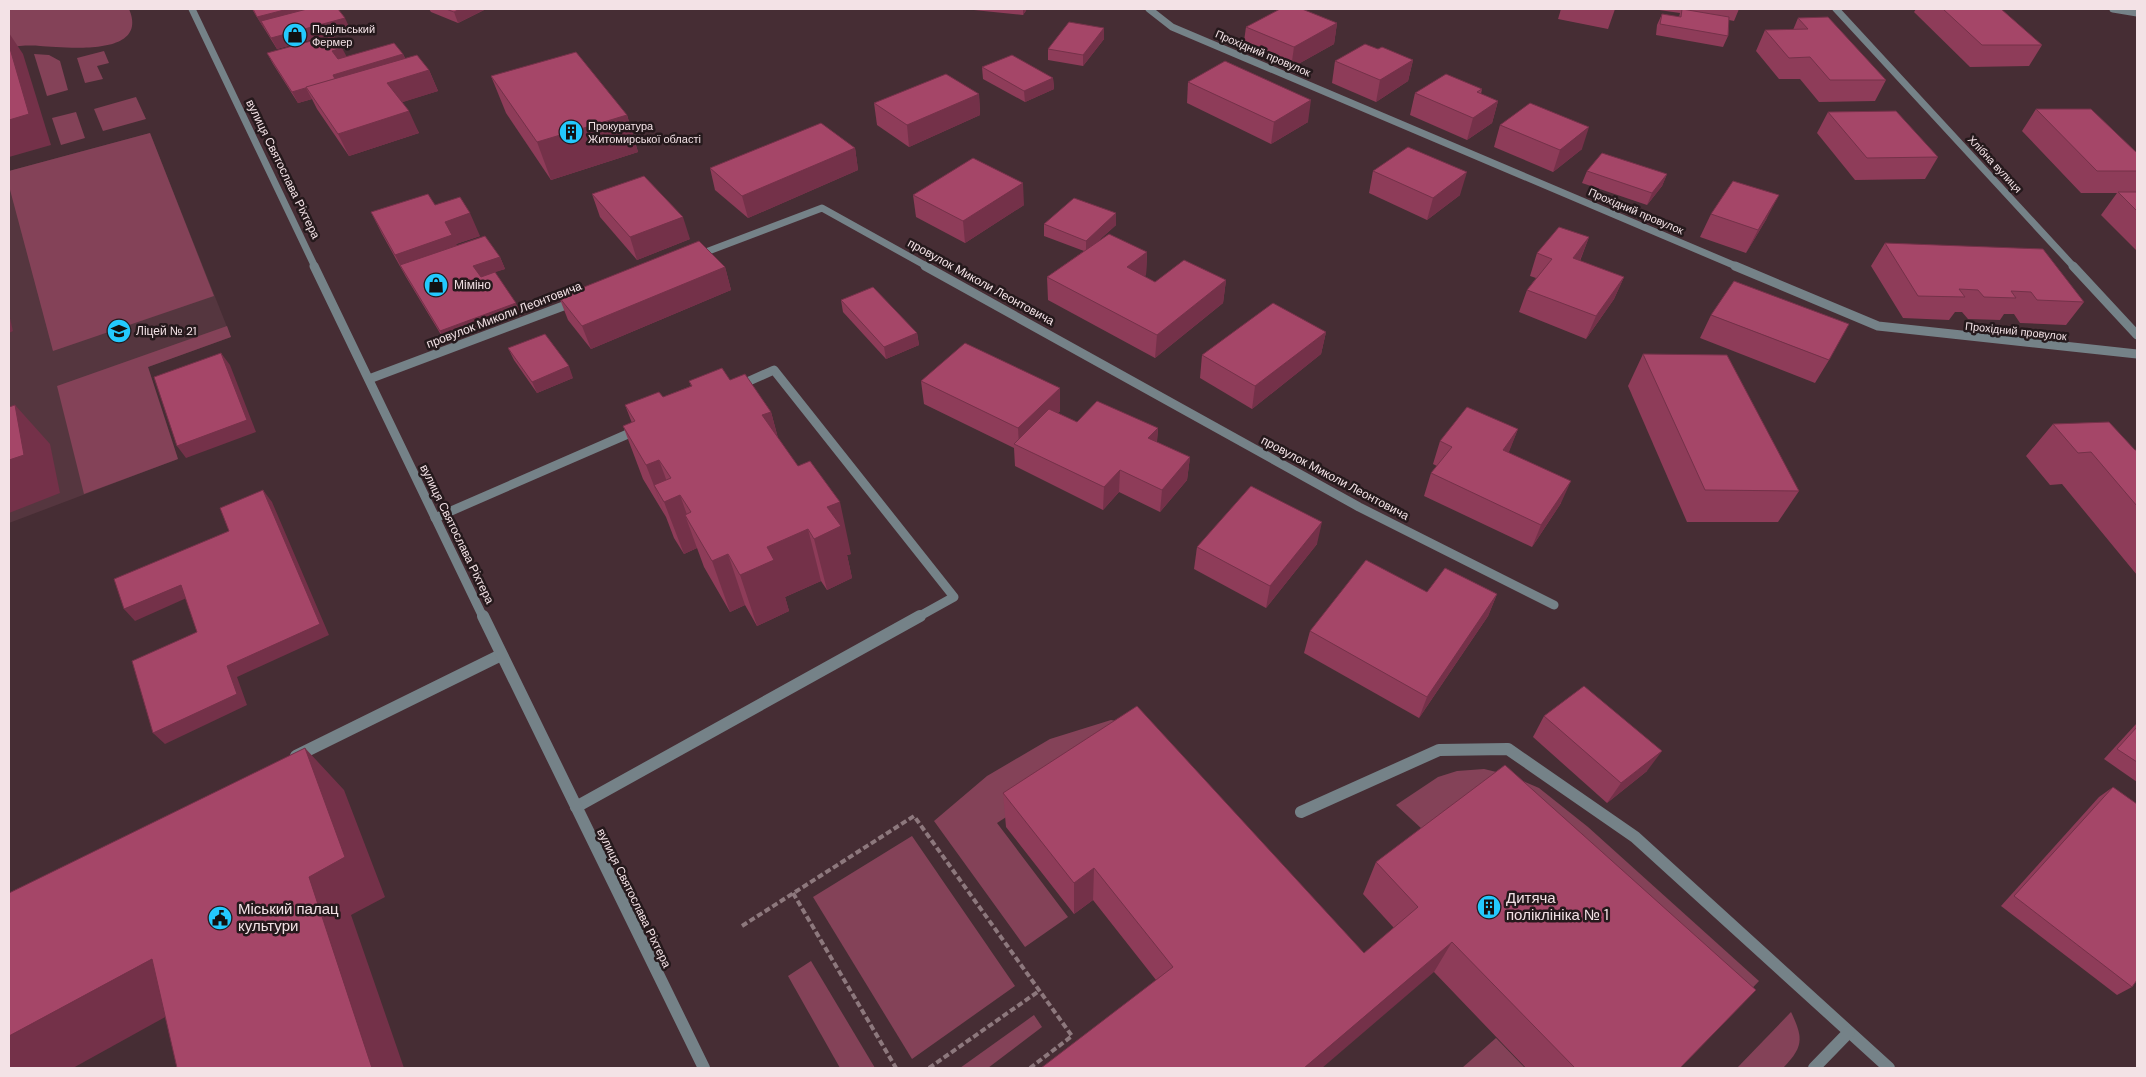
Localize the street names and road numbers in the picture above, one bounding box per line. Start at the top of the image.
street label: Прохідний провулок [1213,27,1313,79]
street label: вулиця Святослава Ріхтера [242,97,324,242]
street label: Хлібна вулиця [1965,132,2025,196]
street label: Прохідний провулок [1586,185,1686,237]
street label: провулок Миколи Леонтовича [905,235,1057,329]
street label: провулок Миколи Леонтовича [424,278,584,352]
street label: Прохідний провулок [1964,319,2068,343]
street label: провулок Миколи Леонтовича [1258,432,1412,524]
street label: вулиця Святослава Ріхтера [416,462,498,607]
street label: вулиця Святослава Ріхтера [593,826,675,971]

